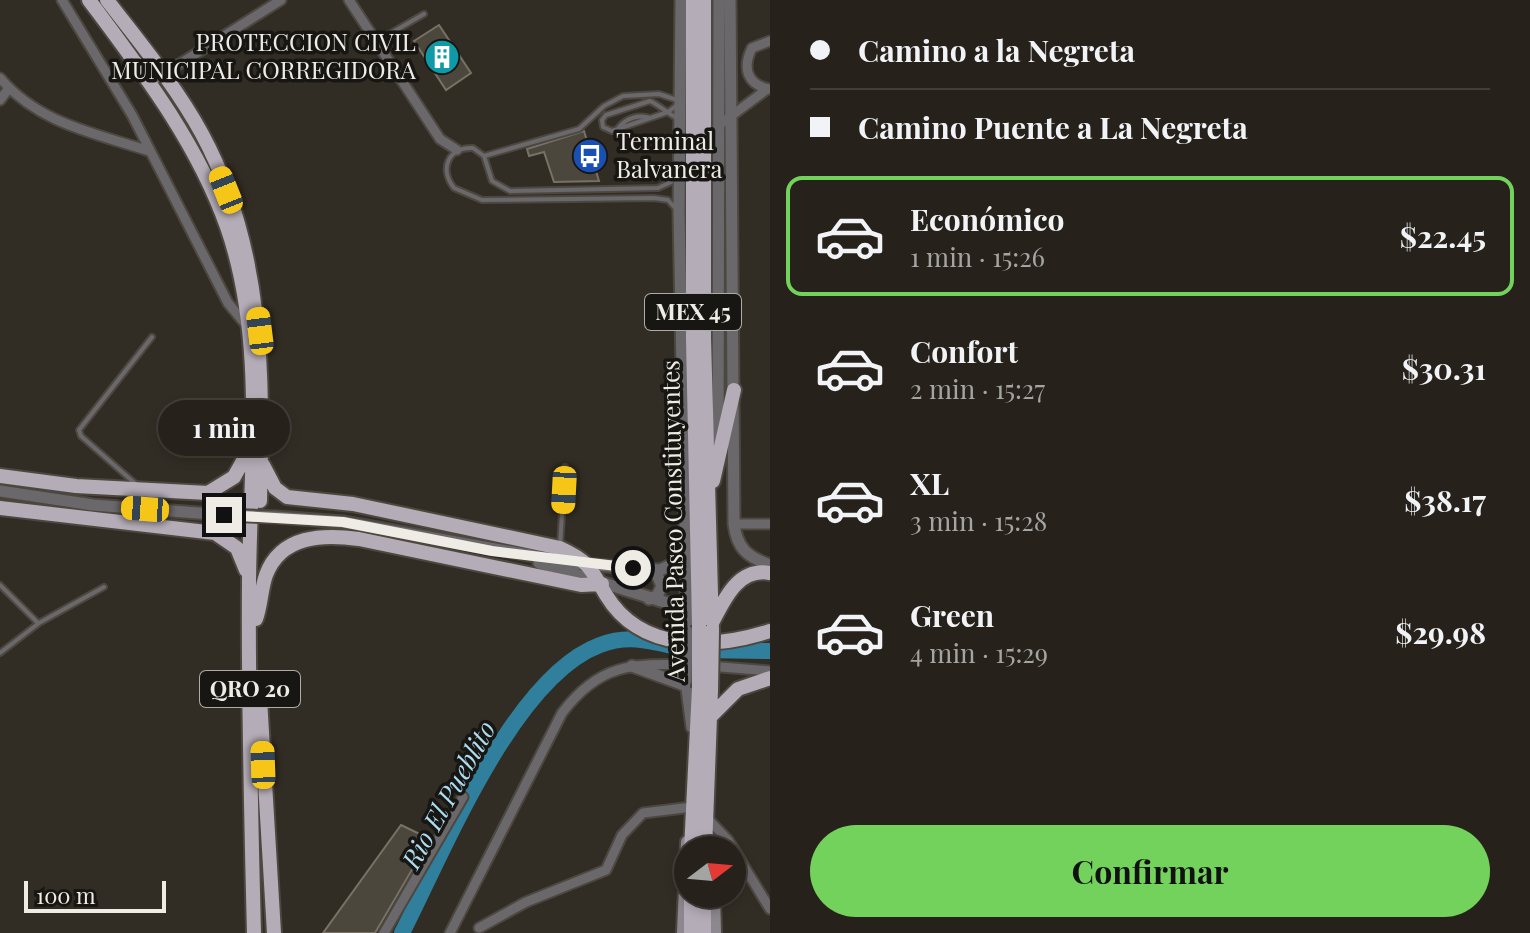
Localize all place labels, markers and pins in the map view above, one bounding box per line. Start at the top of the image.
place label: PROTECCION CIVIL MUNICIPAL CORREGIDORA [111,25,417,85]
building icon: PROTECCION CIVIL MUNICIPAL CORREGIDORA [423,38,461,76]
place label: Terminal Balvanera [616,124,722,184]
bus stop icon: Terminal Balvanera [571,137,609,175]

